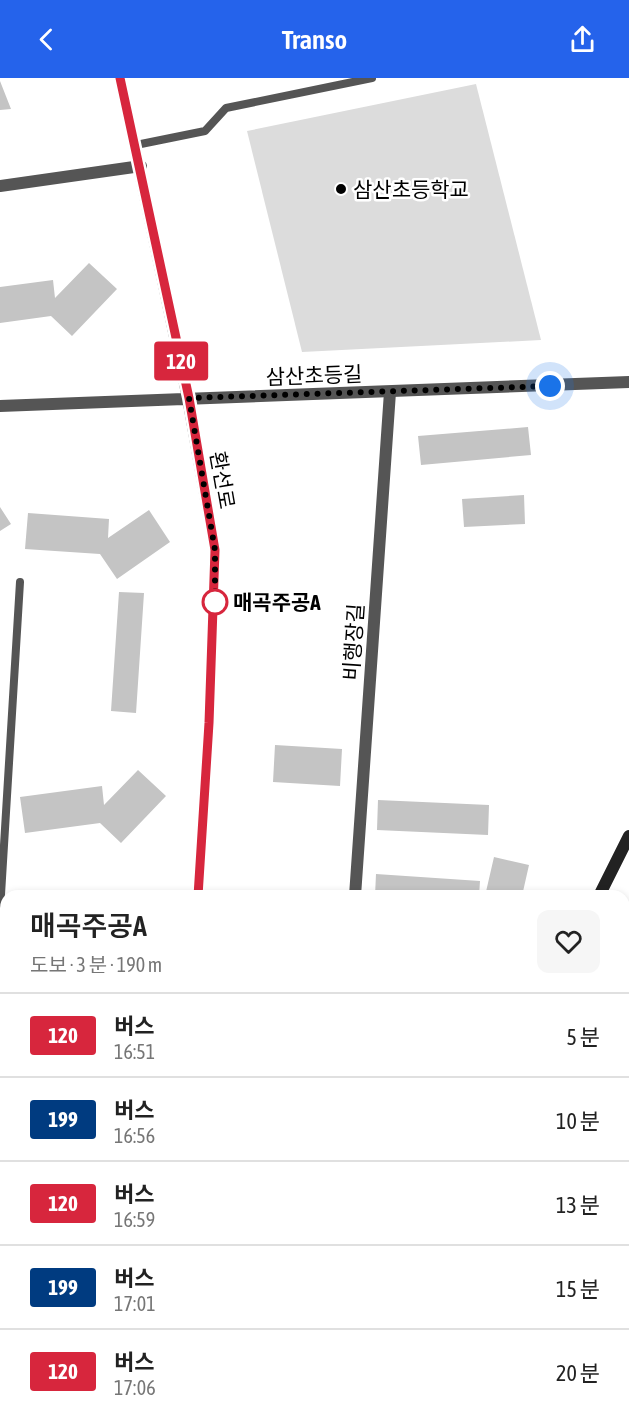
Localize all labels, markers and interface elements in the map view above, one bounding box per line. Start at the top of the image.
icon: back [30,23,63,56]
icon: share [566,23,599,56]
text: Transo [282,24,347,55]
place label: 삼산초등학교 [353,177,469,201]
marker: 삼산초등학교 [334,182,348,196]
line badge: 120 [146,342,216,380]
text: 120 [166,349,196,373]
street label: 삼산초등길 [265,361,363,389]
your location [535,371,565,401]
street label: 환선로 [206,449,240,511]
marker: 매곡주공A [202,589,228,615]
place label: 매곡주공A [233,590,321,614]
street label: 비행장길 [338,603,368,681]
text: 매곡주공A [30,910,147,942]
button: heart [537,910,600,973]
text: 도보 · 3 분 · 190 m [30,953,162,976]
text: 버스 [114,1013,154,1039]
text: 120 [48,1023,78,1047]
text: 5 분 [566,1024,600,1050]
text: 16:51 [114,1040,155,1063]
text: 버스 [114,1097,154,1123]
text: 199 [48,1107,78,1131]
text: 10 분 [556,1108,600,1134]
text: 16:56 [114,1124,155,1147]
text: 버스 [114,1181,154,1207]
text: 120 [48,1191,78,1215]
text: 13 분 [556,1192,600,1218]
text: 16:59 [114,1208,155,1231]
text: 버스 [114,1265,154,1291]
text: 199 [48,1275,78,1299]
text: 15 분 [556,1276,600,1302]
text: 17:01 [114,1292,156,1315]
text: 버스 [114,1349,154,1375]
text: 120 [48,1359,78,1383]
text: 20 분 [556,1360,600,1386]
text: 17:06 [114,1376,156,1399]

